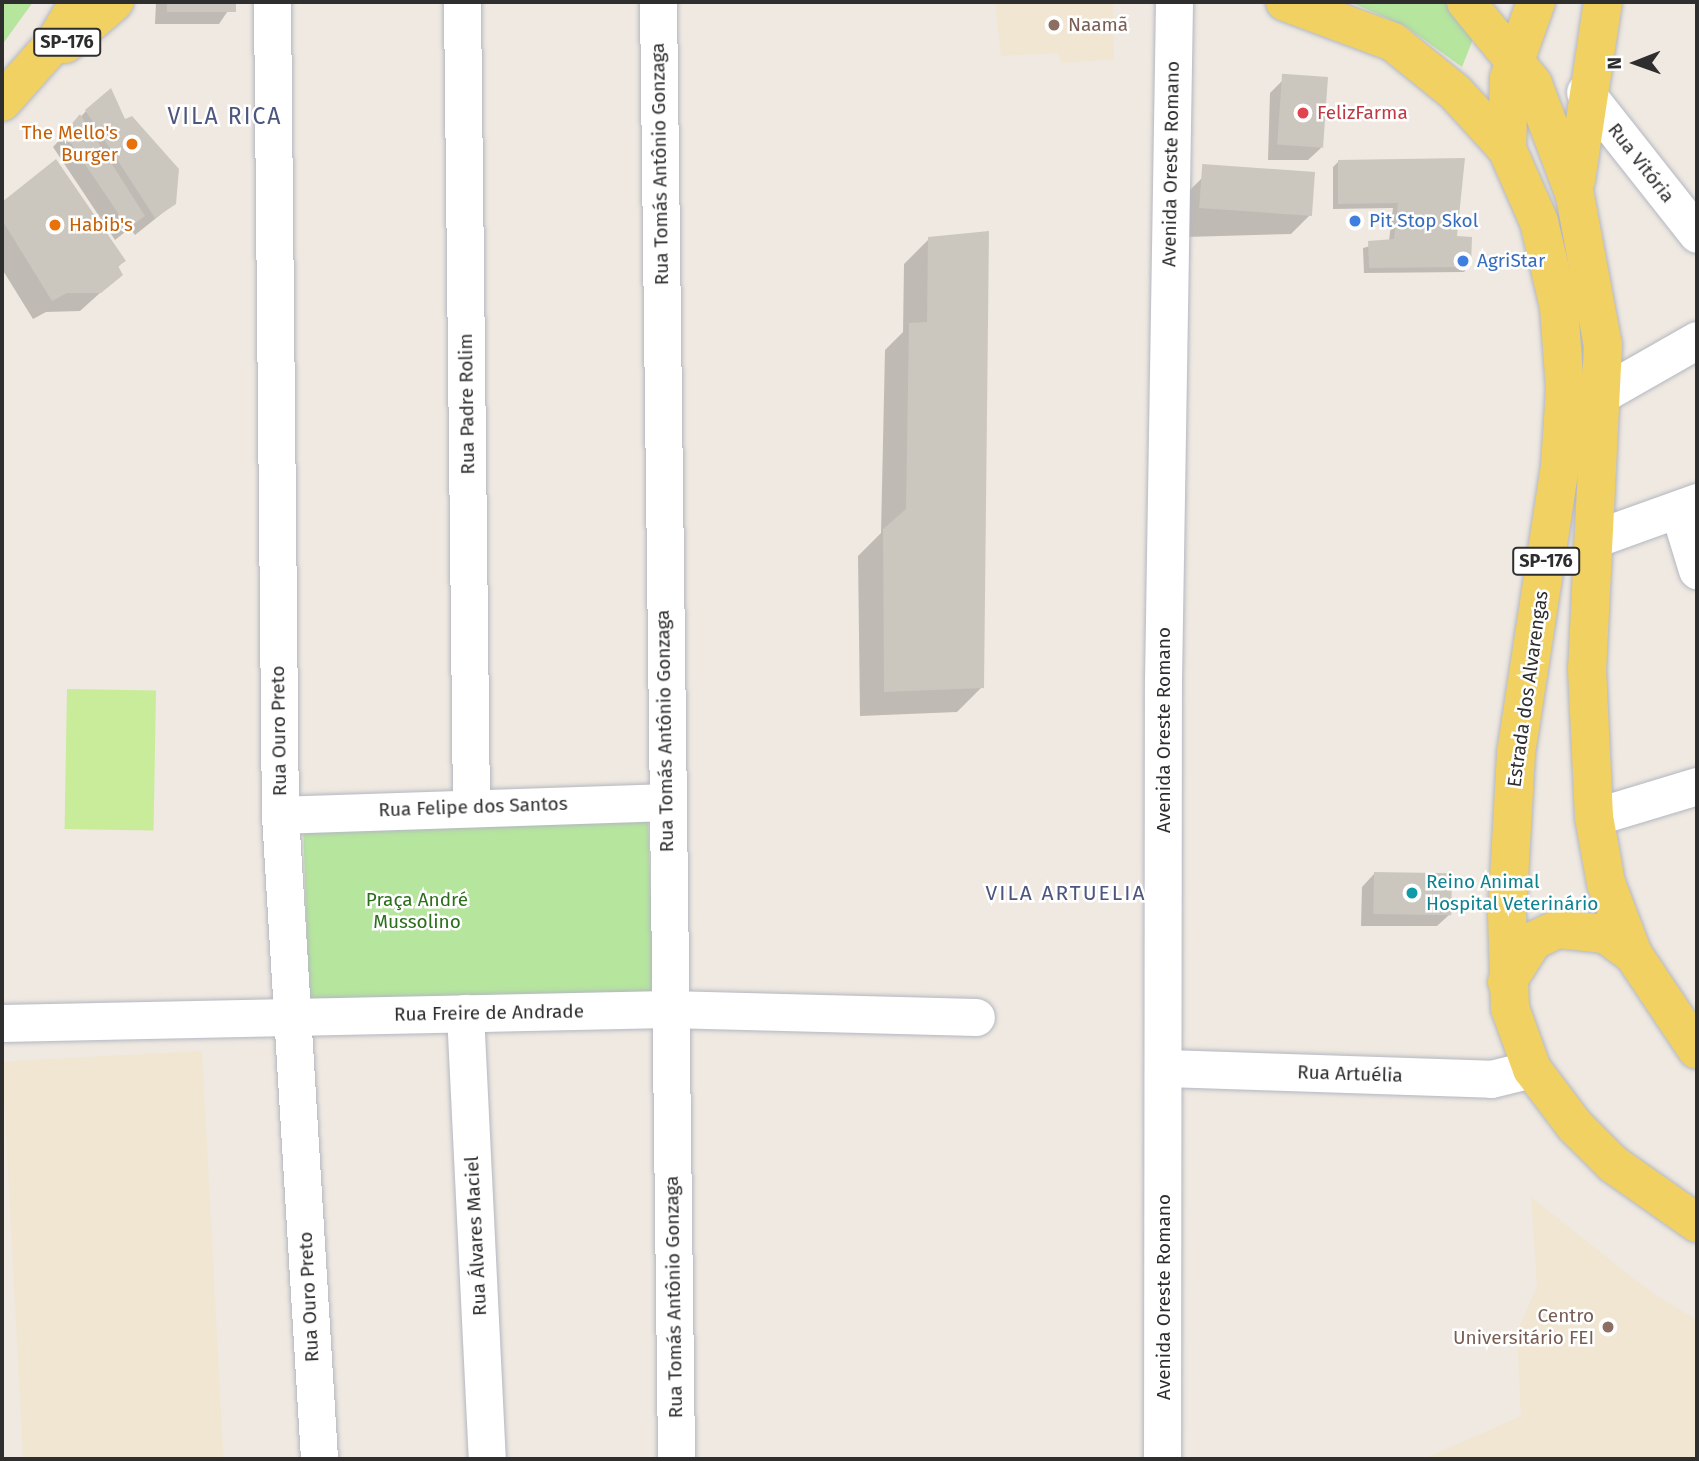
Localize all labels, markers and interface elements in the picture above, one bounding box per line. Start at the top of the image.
place label: Naamã [1068,14,1128,36]
marker: Naamã [1046,17,1062,33]
road number: SP-176 [32,28,102,56]
north arrow [1601,28,1671,98]
street label: Rua Tomás Antônio Gonzaga [646,42,674,286]
text: N [1603,57,1626,70]
street label: Avenida Oreste Romano [1158,61,1184,267]
district label: VILA RICA [169,102,281,130]
place label: FelizFarma [1317,102,1408,124]
marker: FelizFarma [1295,105,1311,121]
street label: Rua Vitória [1603,119,1679,207]
place label: The Mello's Burger [22,122,118,166]
marker: The Mello's Burger [124,136,140,152]
place label: Pit Stop Skol [1369,210,1478,232]
marker: Pit Stop Skol [1347,213,1363,229]
place label: Habib's [69,214,133,236]
marker: Habib's [47,217,63,233]
place label: AgriStar [1477,250,1545,272]
marker: AgriStar [1455,253,1471,269]
street label: Rua Padre Rolim [454,333,480,475]
road number: SP-176 [1511,546,1581,576]
street label: Estrada dos Alvarengas [1503,589,1553,789]
street label: Rua Tomás Antônio Gonzaga [651,609,679,853]
street label: Avenida Oreste Romano [1153,627,1175,833]
street label: Rua Ouro Preto [266,666,292,796]
street label: Rua Felipe dos Santos [378,792,568,822]
place label: Reino Animal Hospital Veterinário [1426,871,1598,915]
district label: VILA ARTUELIA [987,880,1145,906]
marker: Reino Animal Hospital Veterinário [1404,885,1420,901]
park label: Praça André Mussolino [366,889,468,933]
street label: Rua Freire de Andrade [394,1000,584,1026]
street label: Rua Artuélia [1297,1061,1403,1087]
street label: Rua Álvares Maciel [460,1155,492,1317]
street label: Rua Tomás Antônio Gonzaga [660,1175,688,1419]
street label: Avenida Oreste Romano [1153,1194,1175,1400]
street label: Rua Ouro Preto [294,1231,324,1363]
place label: Centro Universitário FEI [1453,1305,1594,1349]
marker: Centro Universitário FEI [1600,1319,1616,1335]

